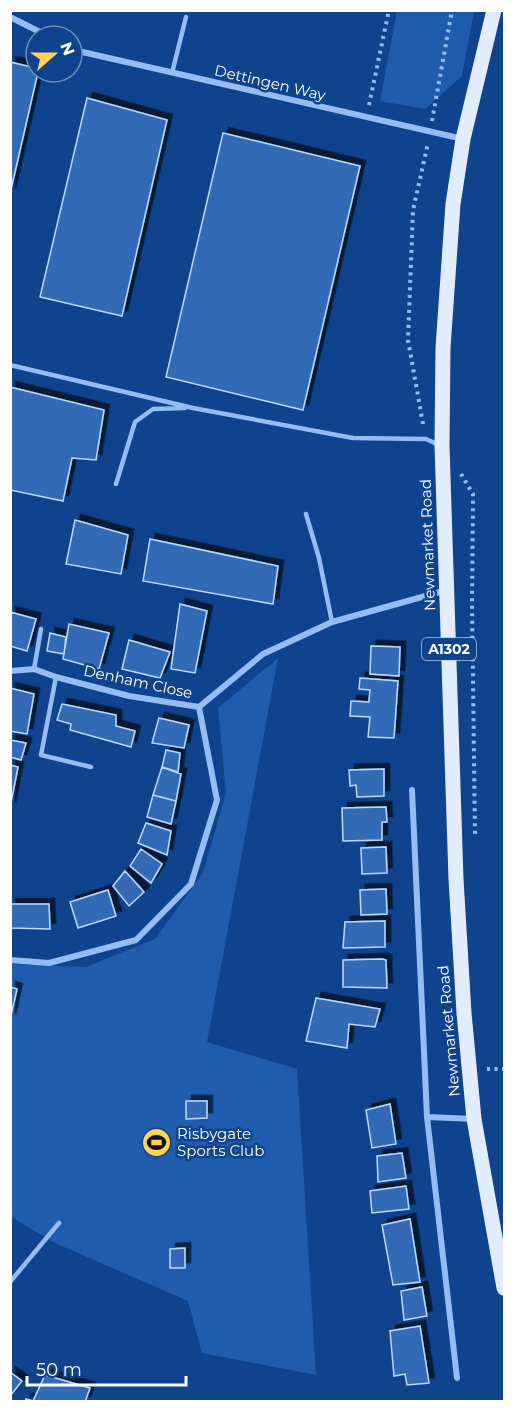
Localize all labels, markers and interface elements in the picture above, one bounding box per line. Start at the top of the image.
north arrow [24,24,84,84]
text: N [56,39,79,58]
street label: Dettingen Way [213,60,328,105]
street label: Newmarket Road [416,479,439,611]
road number: A1302 [422,638,476,660]
street label: Denham Close [82,661,194,702]
street label: Newmarket Road [433,965,464,1098]
place label: Risbygate Sports Club [177,1124,264,1160]
sports icon: Risbygate Sports Club [140,1127,172,1159]
scale bar [27,1349,186,1387]
text: 50 m [36,1359,82,1381]

